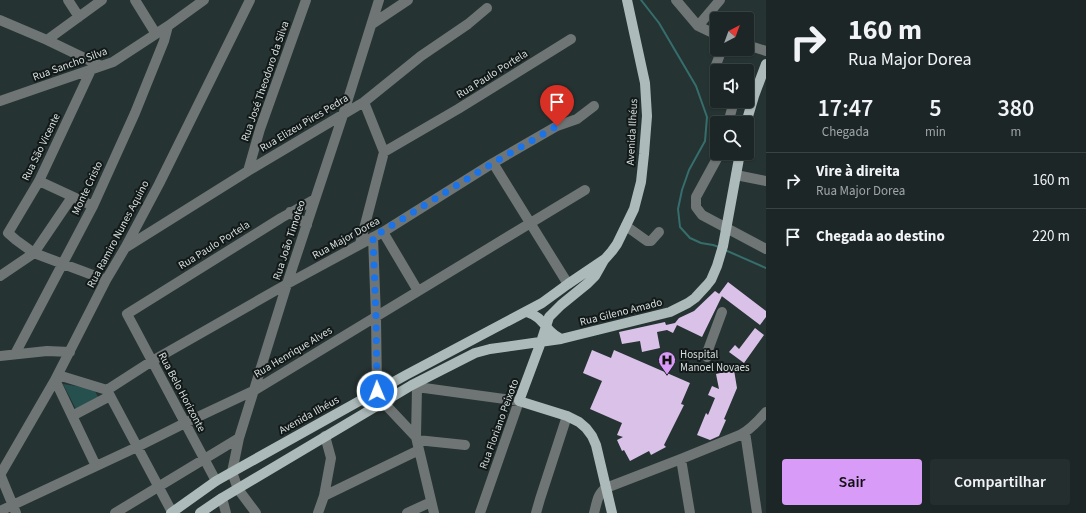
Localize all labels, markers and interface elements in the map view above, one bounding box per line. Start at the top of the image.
text: 160 m [848,10,922,50]
north arrow [710,12,754,56]
map controls [710,12,754,160]
icon: right [782,16,834,68]
street label: Rua José Theodoro da Silva [237,19,293,143]
street label: Rua Sancho Silva [31,44,109,84]
street label: Rua Paulo Portela [454,46,530,102]
text: Rua Major Dorea [848,47,972,72]
button: sound [710,64,754,108]
pin [540,85,574,126]
street label: Rua Elizeu Pires Pedra [257,91,351,155]
icon: arrive [546,91,568,113]
text: 17:47 [818,91,873,126]
text: 5 [929,91,942,126]
text: 380 [998,91,1034,126]
street label: Avenida Ilhéus [623,98,641,166]
street label: Rua São Vicente [18,110,64,183]
button: search [710,116,754,160]
text: Chegada [822,123,869,141]
text: min [925,123,946,141]
text: m [1011,123,1021,141]
street label: Monte Cristo [68,159,106,217]
text: Vire à direita [816,161,900,182]
icon: right [782,170,804,192]
text: 160 m [1032,170,1070,191]
street label: Rua Ramiro Nunes Aquino [83,178,153,290]
text: Rua Major Dorea [816,182,905,200]
street label: Rua João Timoteo [269,198,309,282]
street label: Rua Major Dorea [309,213,383,263]
street label: Rua Paulo Portela [176,217,252,273]
icon: arrive [782,226,804,248]
text: Chegada ao destino [816,226,945,247]
text: 220 m [1032,226,1070,247]
street label: Rua Gileno Amado [578,294,664,330]
street label: Rua Henrique Alves [251,322,335,381]
place label: Hospital Manoel Novaes [680,347,750,375]
street label: Rua Belo Horizonte [155,350,210,435]
hospital icon: Hospital Manoel Novaes [657,350,677,375]
position arrow [356,370,398,412]
street label: Rua Floriano Peixoto [476,377,522,471]
street label: Avenida Ilhéus [276,392,342,438]
button: Sair [782,459,922,505]
button: Compartilhar [930,459,1070,505]

